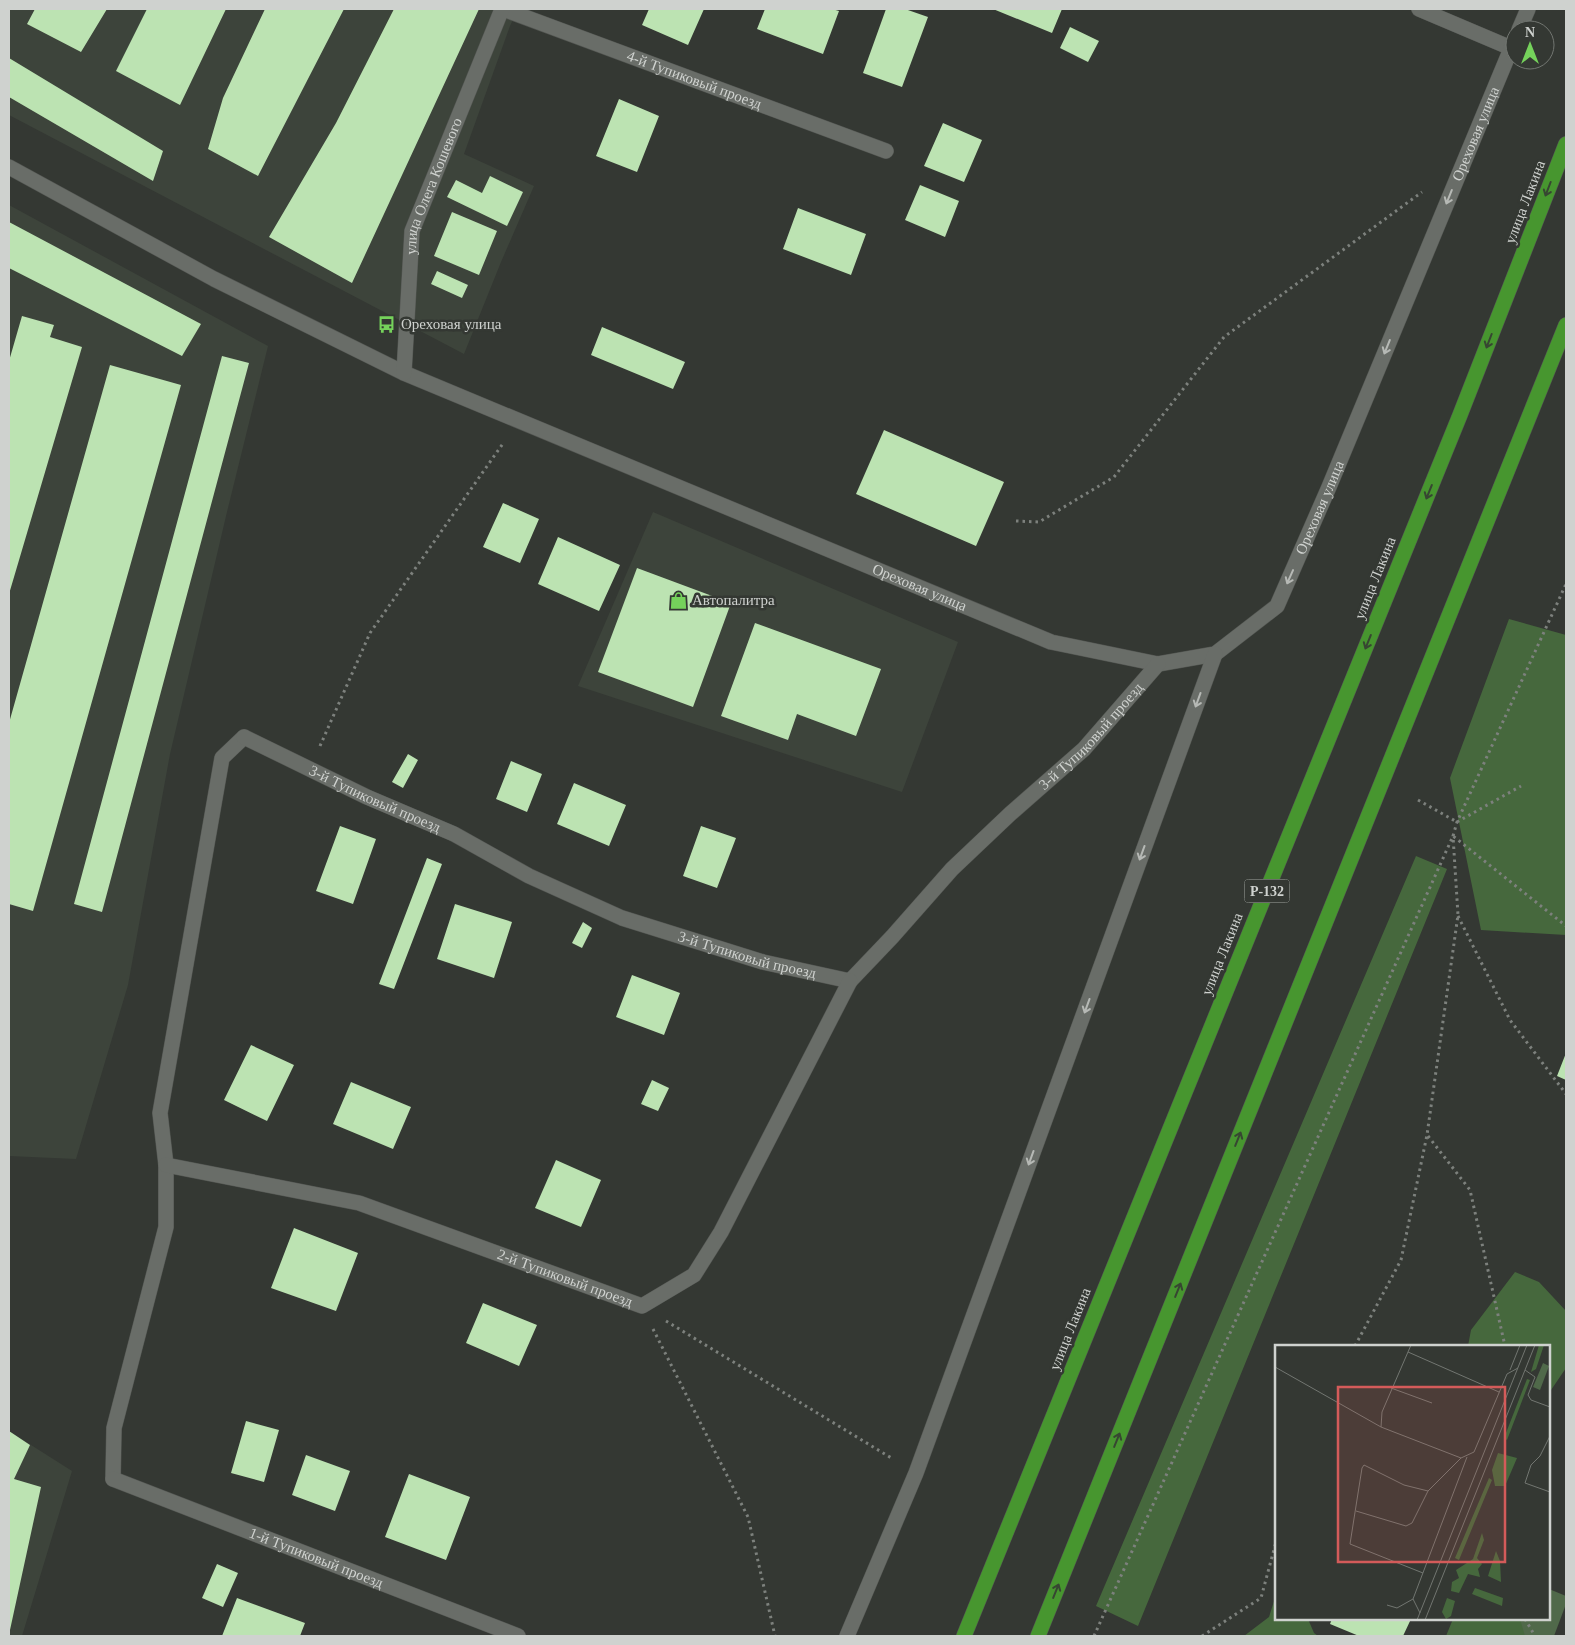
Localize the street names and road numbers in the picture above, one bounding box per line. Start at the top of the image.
street label: 4-й Тупиковый проезд [625,48,764,112]
street label: Ореховая улица [1449,84,1502,183]
street label: улица Олега Кошевого [403,116,465,255]
street label: улица Лакина [1502,158,1548,246]
street label: Ореховая улица [1292,458,1347,557]
street label: улица Лакина [1351,534,1399,622]
street label: Ореховая улица [870,561,969,614]
street label: 3-й Тупиковый проезд [1036,679,1146,793]
street label: 3-й Тупиковый проезд [307,762,444,836]
road number: Р-132 [1244,879,1290,902]
street label: улица Лакина [1198,910,1246,998]
street label: 3-й Тупиковый проезд [676,928,818,981]
street label: 2-й Тупиковый проезд [495,1246,635,1310]
street label: улица Лакина [1046,1285,1094,1373]
street label: 1-й Тупиковый проезд [247,1525,386,1591]

